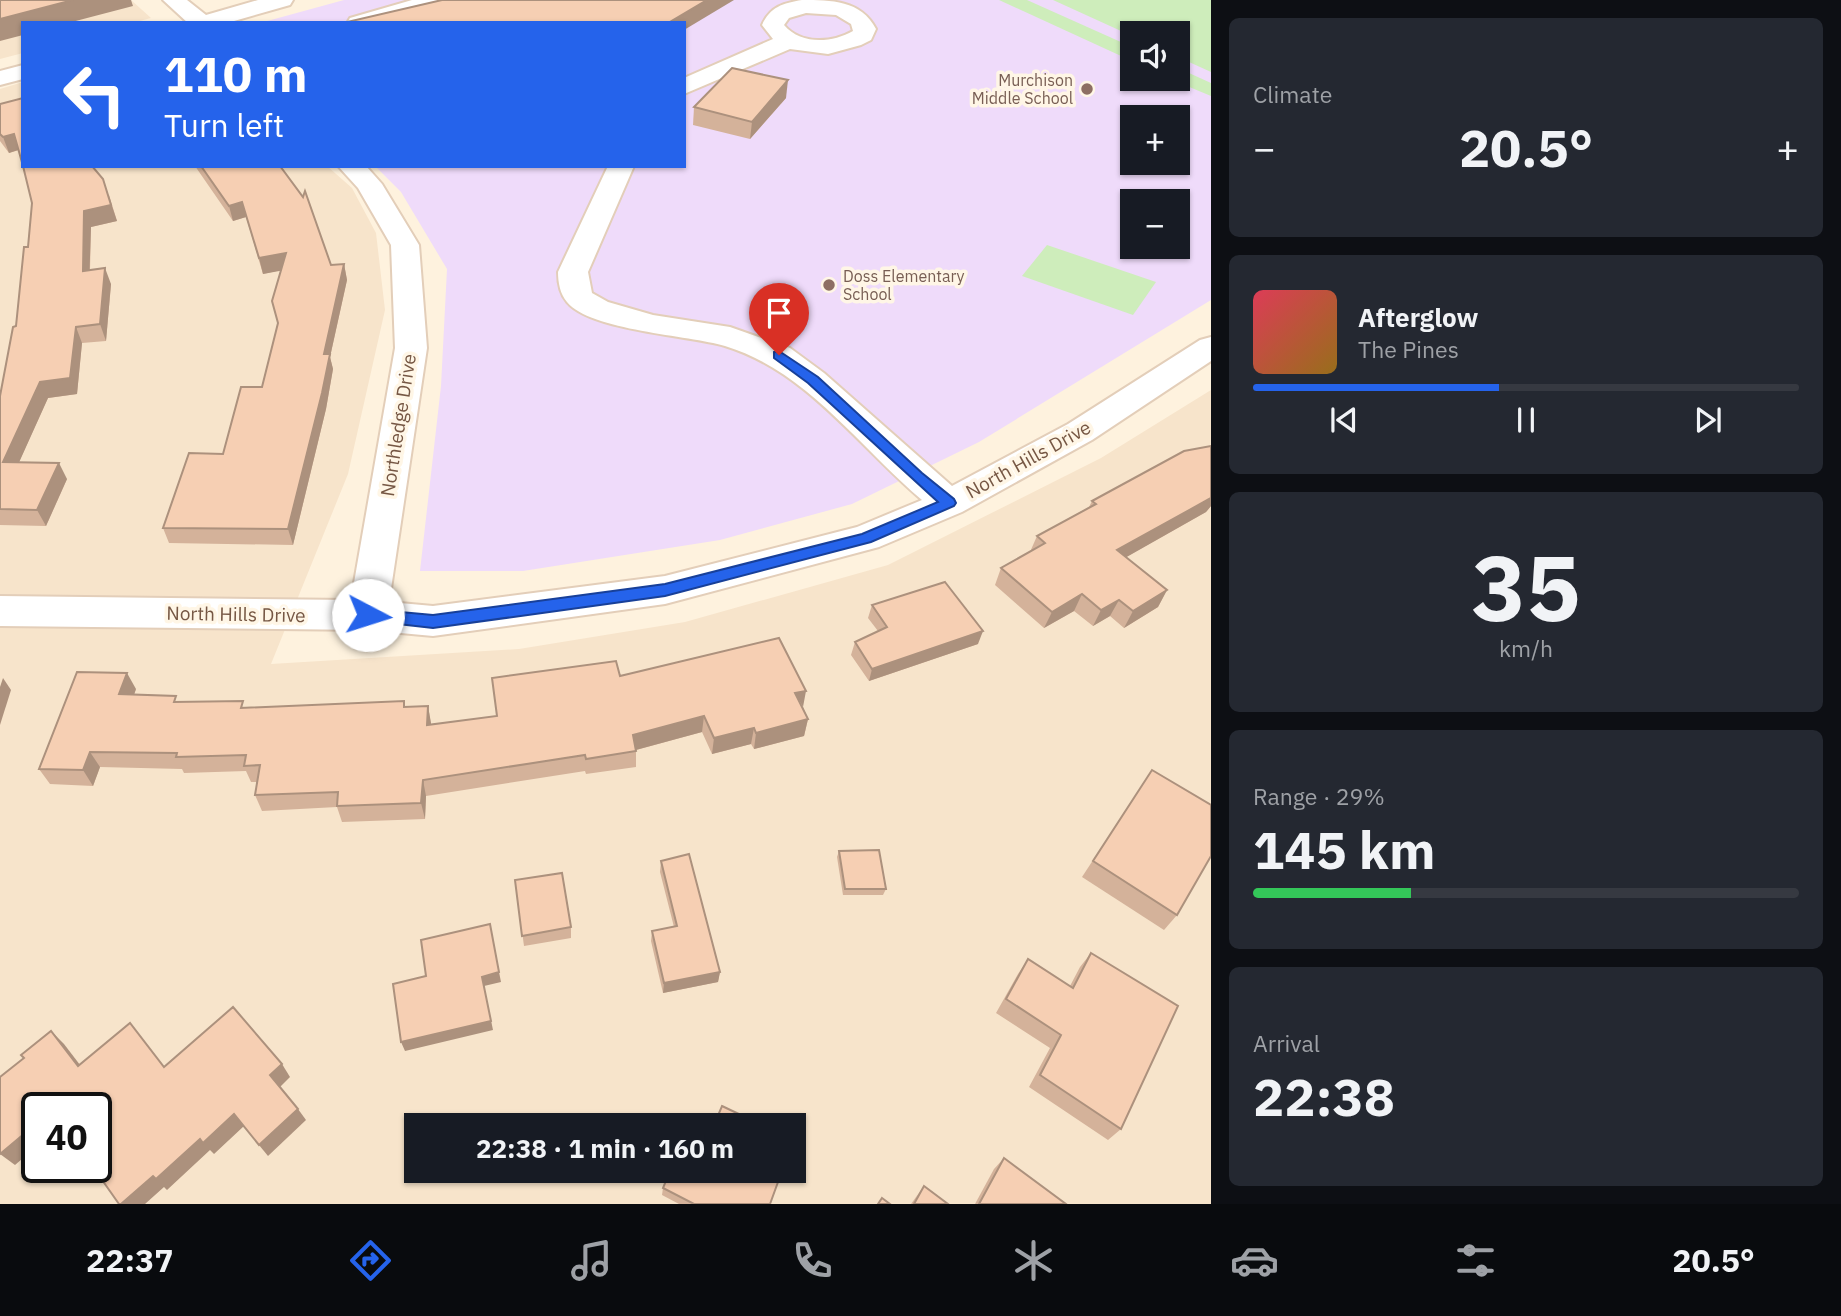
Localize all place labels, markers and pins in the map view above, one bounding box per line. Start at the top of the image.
place label: Murchison Middle School [972,70,1073,108]
marker: Murchison Middle School [1079,81,1095,97]
place label: Doss Elementary School [843,266,964,304]
marker: Doss Elementary School [821,277,837,293]
pin [749,283,809,355]

